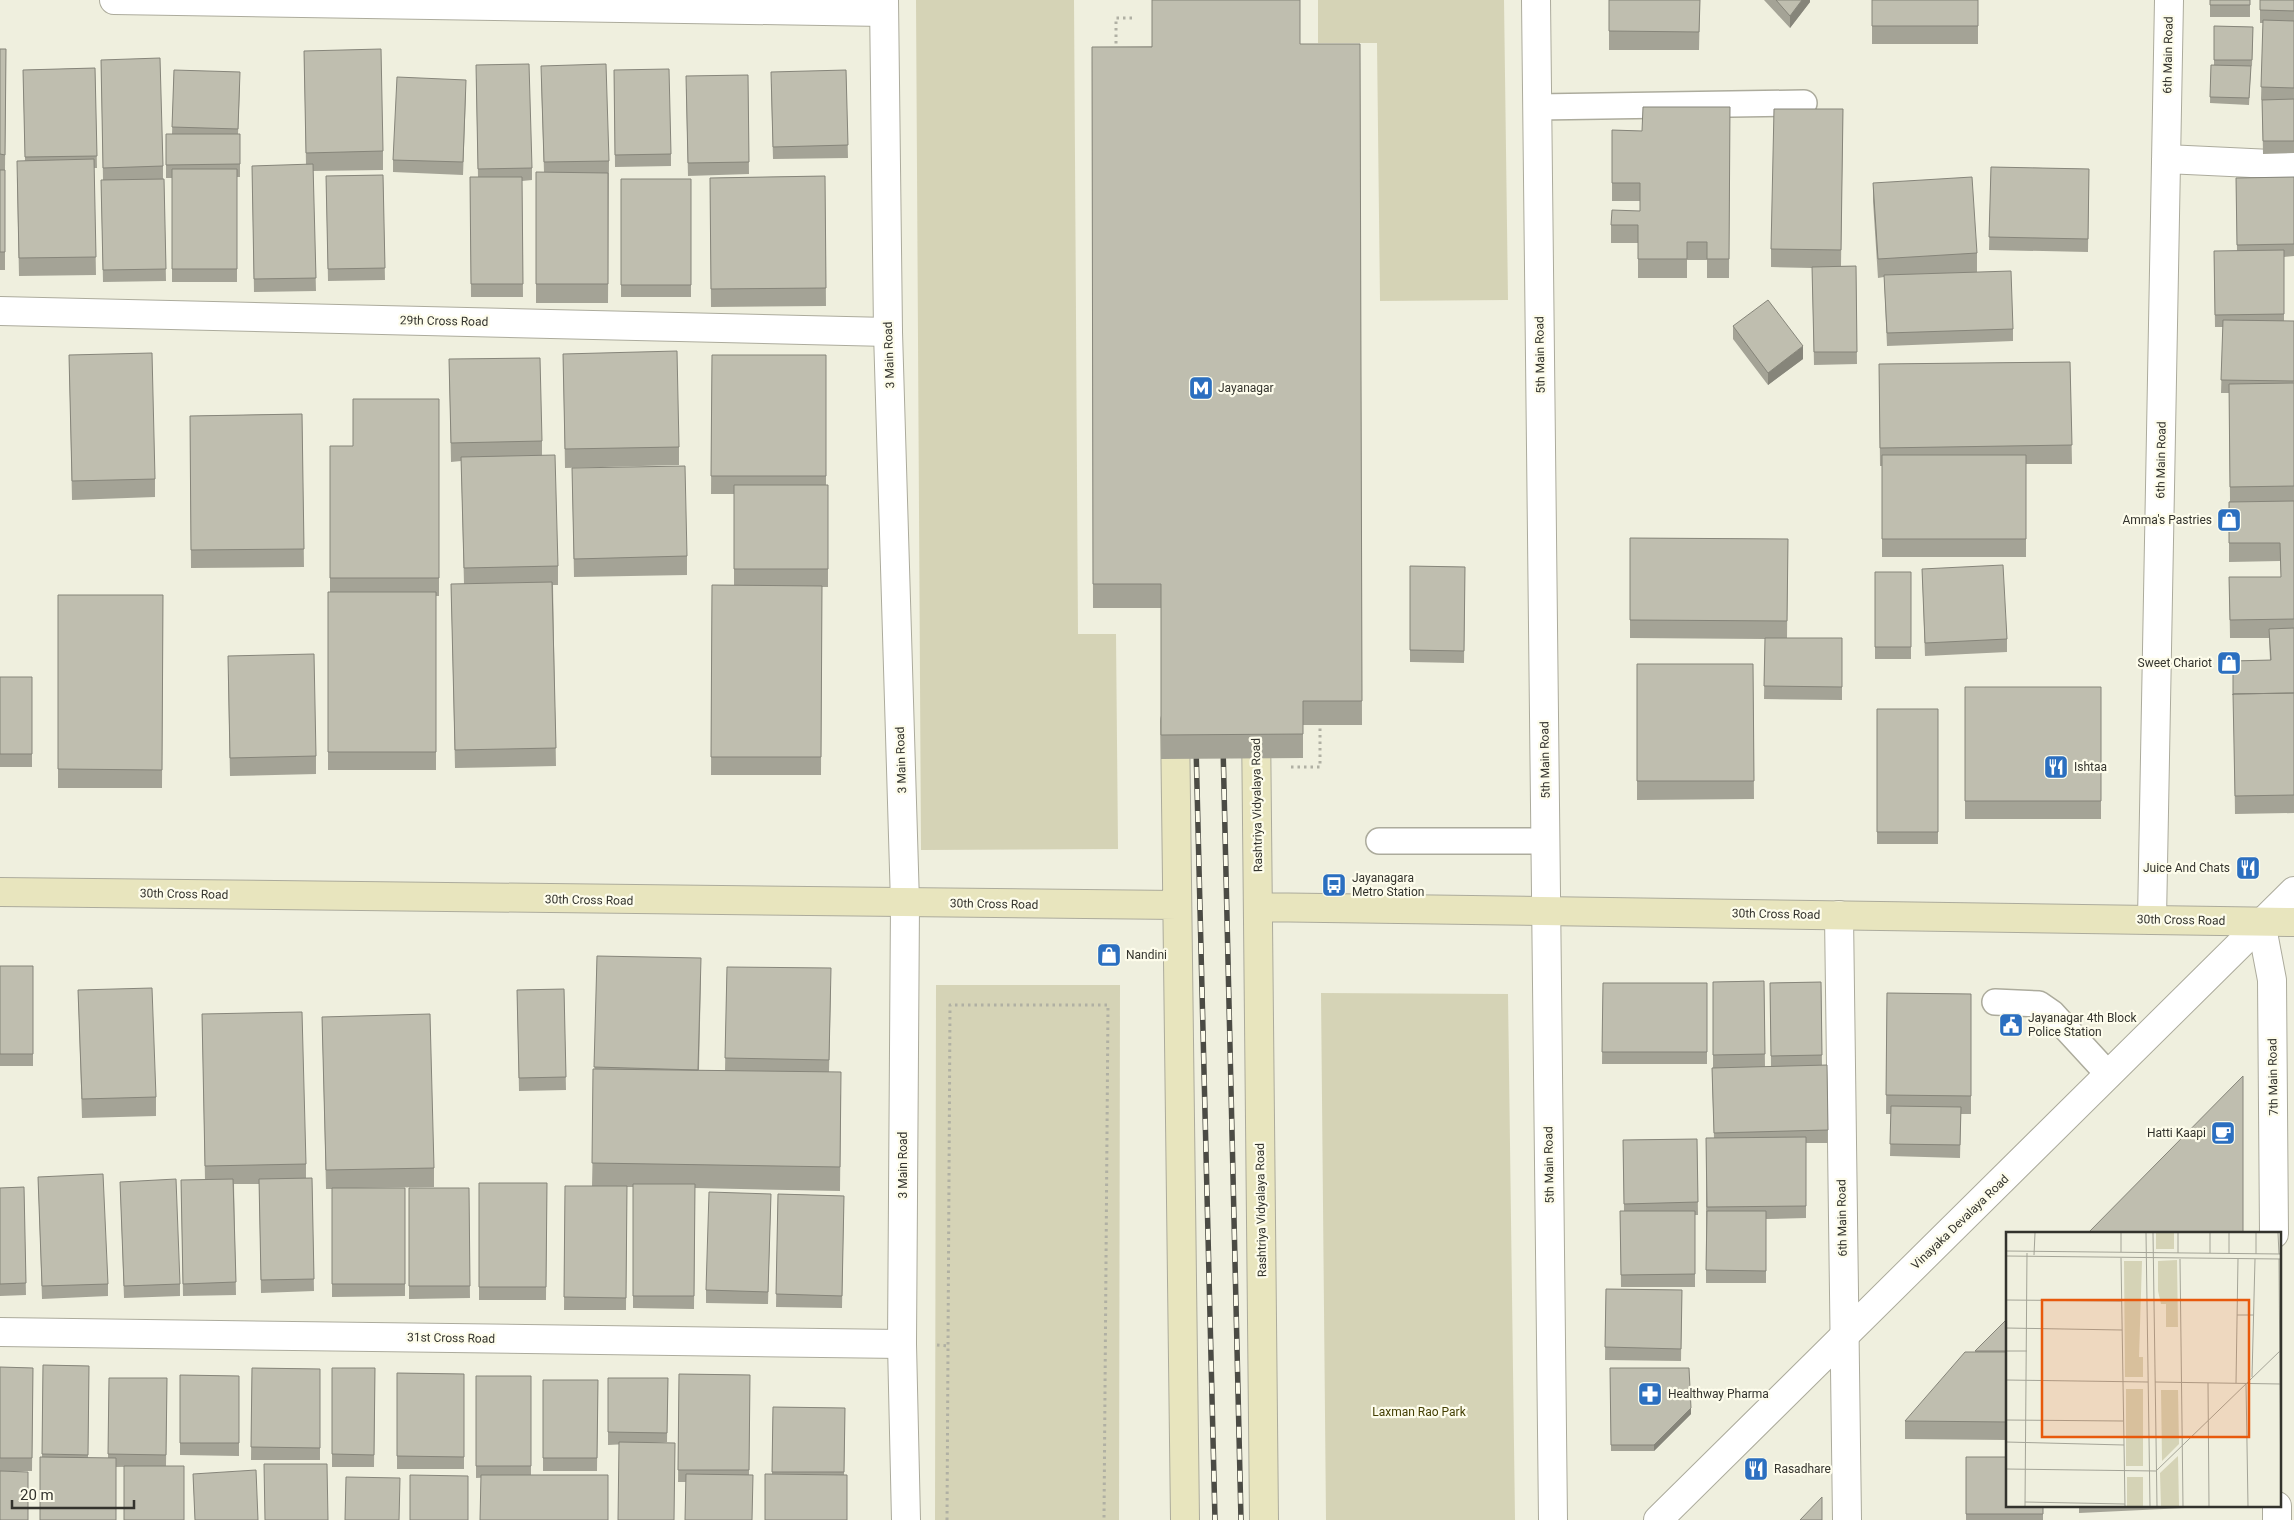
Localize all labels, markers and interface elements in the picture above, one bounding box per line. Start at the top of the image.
street label: 6th Main Road [2160,16,2176,94]
street label: 29th Cross Road [400,313,488,329]
street label: 5th Main Road [1532,316,1548,394]
street label: 3 Main Road [881,321,897,389]
metro station icon: Jayanagar [1188,375,1214,401]
place label: Jayanagar [1218,381,1274,395]
street label: 6th Main Road [2153,421,2169,499]
shop icon: Amma's Pastries [2216,507,2242,533]
place label: Amma's Pastries [2122,513,2212,527]
shop icon: Sweet Chariot [2216,650,2242,676]
place label: Sweet Chariot [2138,656,2212,670]
street label: 5th Main Road [1537,721,1553,799]
street label: 3 Main Road [893,726,909,794]
street label: Rashtriya Vidyalaya Road [1249,738,1265,872]
restaurant icon: Ishtaa [2043,754,2069,780]
place label: Ishtaa [2074,760,2107,774]
restaurant icon: Juice And Chats [2235,855,2261,881]
place label: Juice And Chats [2143,861,2230,875]
place label: Jayanagara Metro Station [1352,871,1424,899]
bus stop icon: Jayanagara Metro Station [1321,872,1347,898]
street label: 30th Cross Road [140,886,228,902]
street label: 30th Cross Road [545,892,633,908]
street label: 30th Cross Road [950,896,1038,912]
street label: 30th Cross Road [1732,906,1820,922]
street label: 30th Cross Road [2137,912,2225,928]
shop icon: Nandini [1096,942,1122,968]
place label: Nandini [1126,948,1167,962]
place label: Jayanagar 4th Block Police Station [2028,1011,2137,1039]
public building icon: Jayanagar 4th Block Police Station [1998,1012,2024,1038]
street label: 7th Main Road [2265,1038,2281,1116]
cafe icon: Hatti Kaapi [2210,1120,2236,1146]
street label: 5th Main Road [1541,1126,1557,1204]
place label: Hatti Kaapi [2147,1126,2206,1140]
street label: 3 Main Road [896,1132,910,1198]
street label: Rashtriya Vidyalaya Road [1253,1143,1269,1277]
street label: Vinayaka Devalaya Road [1908,1172,2012,1272]
street label: 6th Main Road [1834,1179,1850,1257]
inset map [2006,1232,2282,1508]
street label: 31st Cross Road [407,1330,495,1346]
pharmacy icon: Healthway Pharma [1637,1381,1663,1407]
place label: Healthway Pharma [1668,1387,1769,1401]
park label: Laxman Rao Park [1372,1405,1467,1419]
restaurant icon: Rasadhare [1743,1456,1769,1482]
place label: Rasadhare [1774,1462,1831,1476]
scale bar [12,1478,135,1510]
text: 20 m [20,1486,54,1504]

